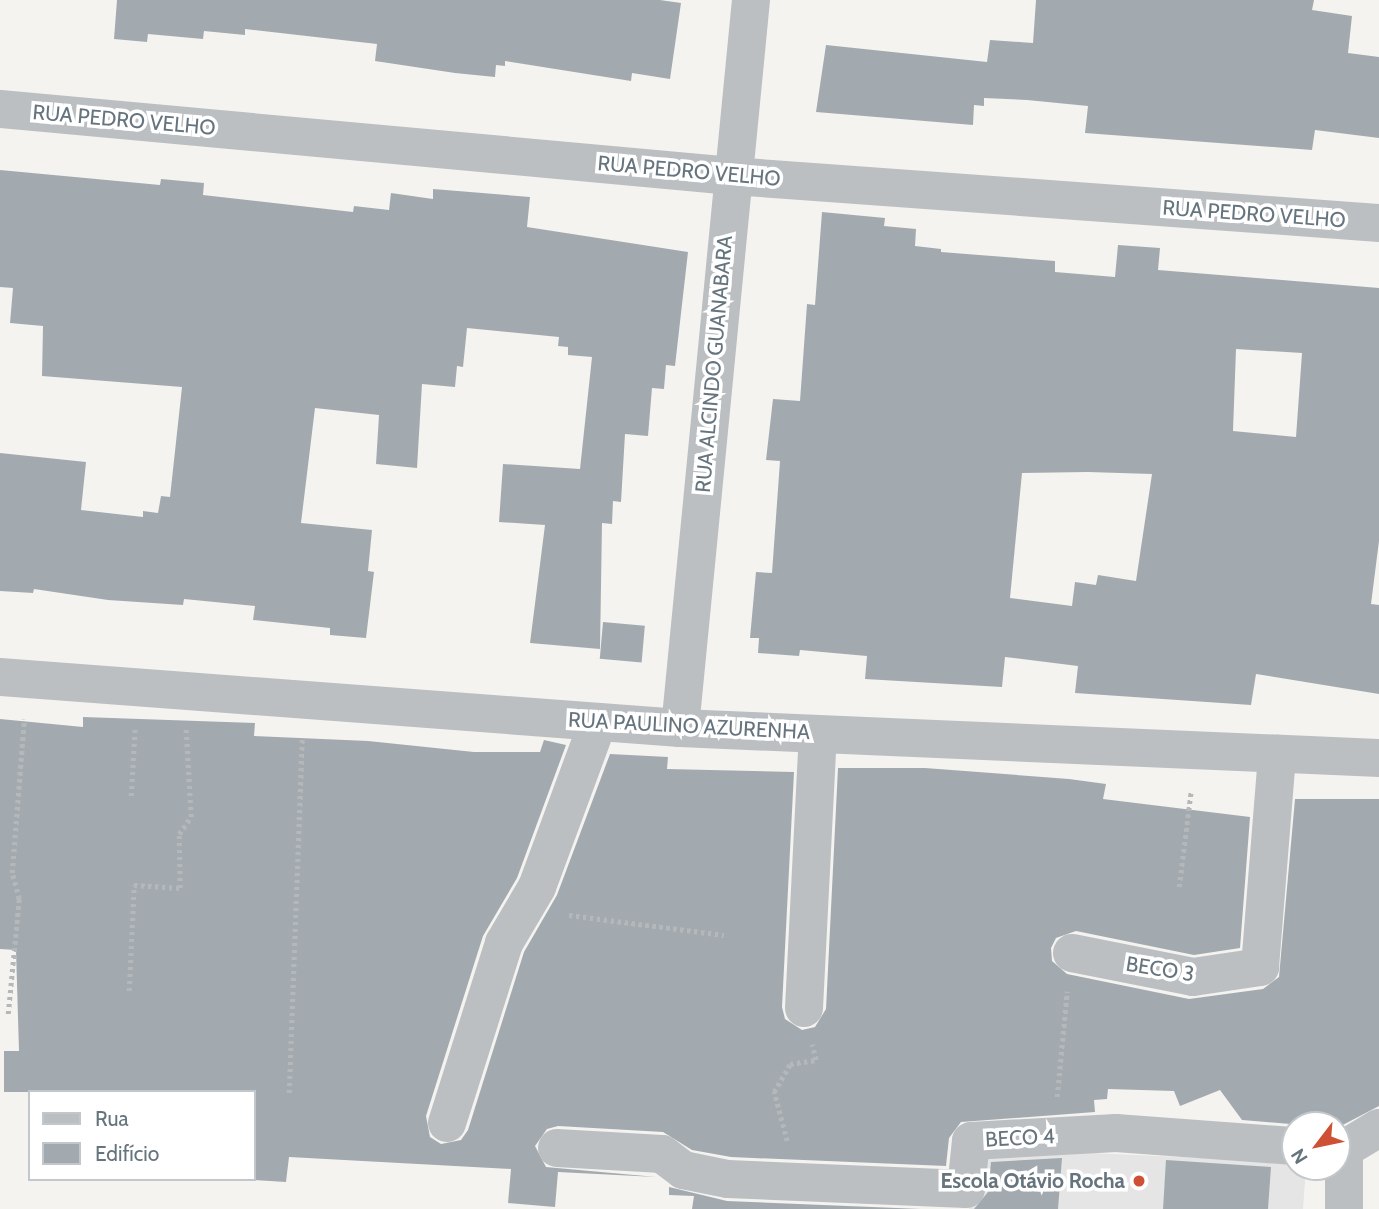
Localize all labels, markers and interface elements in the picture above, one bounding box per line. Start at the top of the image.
street label: RUA PEDRO VELHO [31,99,217,141]
street label: RUA PEDRO VELHO [596,150,782,192]
street label: RUA PEDRO VELHO [1162,195,1346,233]
street label: RUA ALCINDO GUANABARA [690,234,738,494]
street label: RUA PAULINO AZURENHA [567,707,811,745]
street label: BECO 3 [1124,951,1196,987]
legend [28,1090,256,1181]
text: Rua [95,1106,129,1131]
north arrow [1281,1111,1351,1181]
street label: BECO 4 [985,1124,1055,1152]
text: Edifício [95,1141,159,1166]
text: N [1286,1145,1313,1168]
place label: Escola Otávio Rocha [940,1168,1125,1194]
marker: Escola Otávio Rocha [1131,1173,1147,1189]

